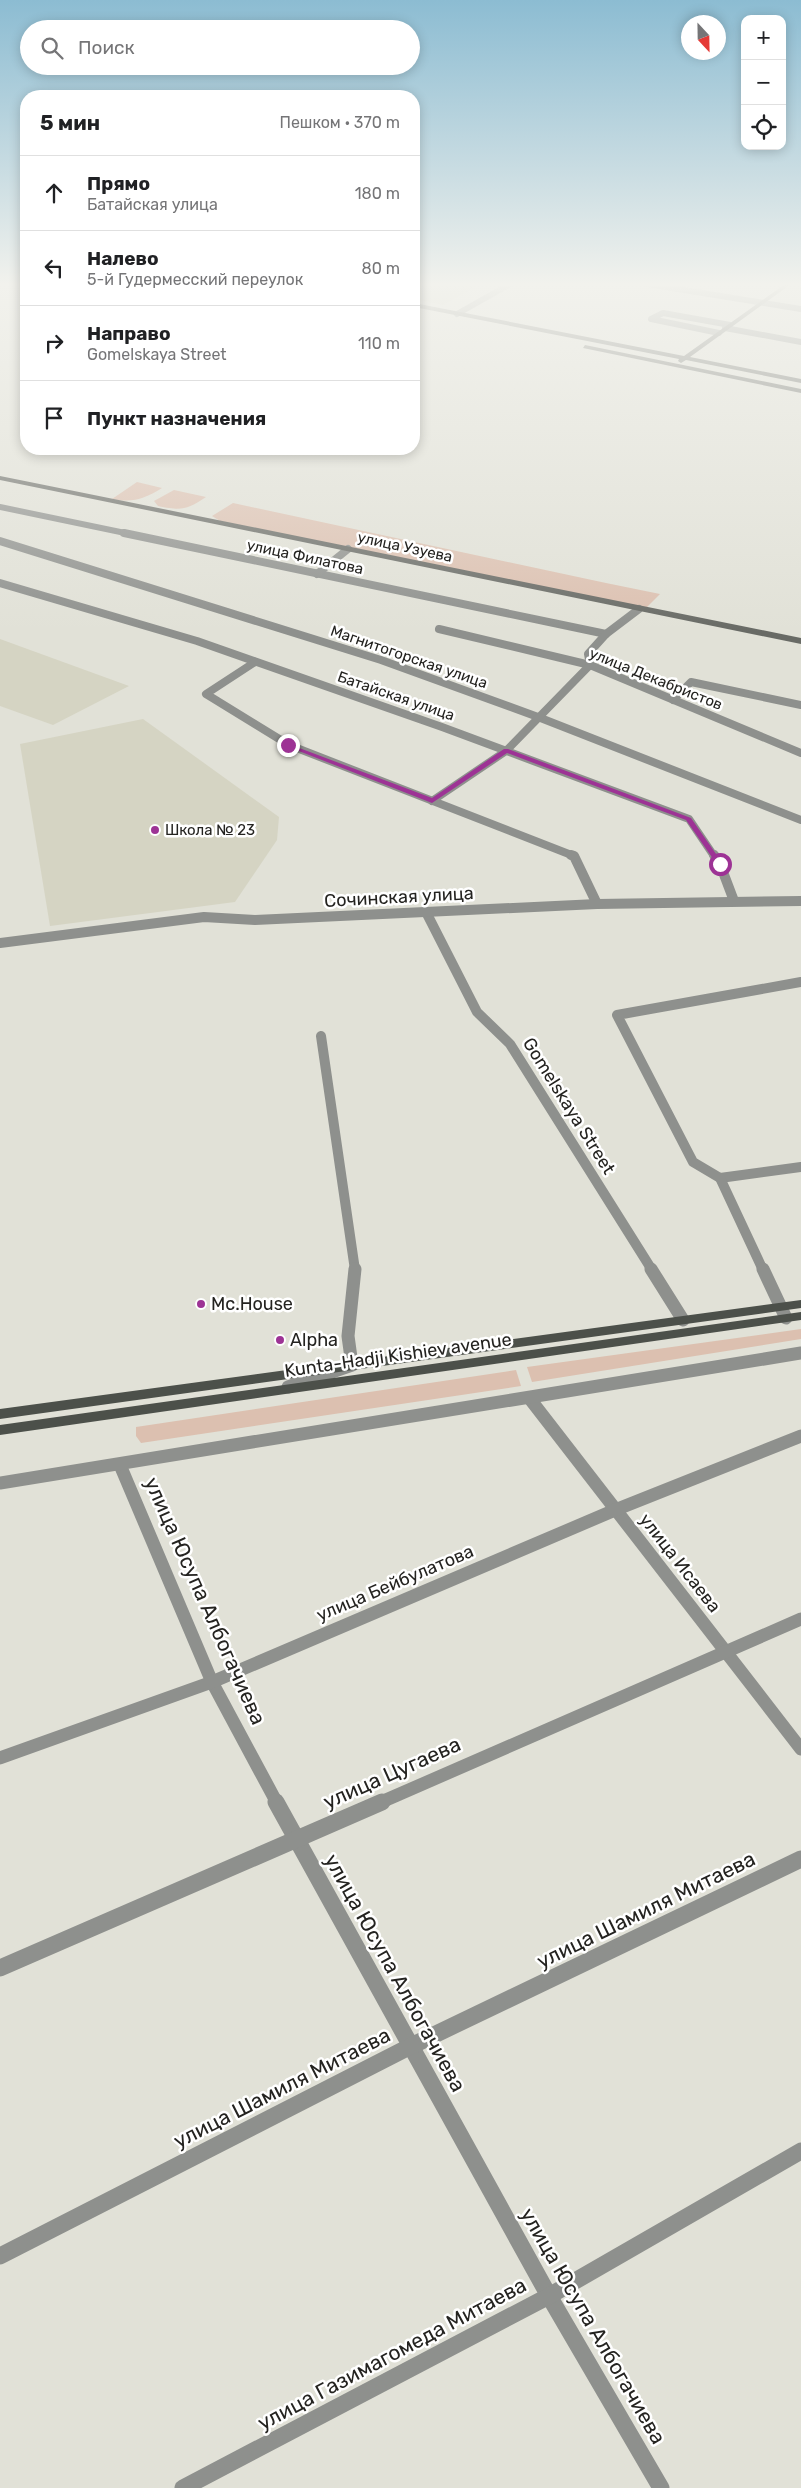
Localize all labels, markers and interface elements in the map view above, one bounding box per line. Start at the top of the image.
north arrow [681,15,726,60]
map controls [741,15,786,150]
button: + [741,15,786,60]
search box [20,20,420,75]
icon: search [38,34,66,62]
text: Поиск [78,36,135,59]
button: − [741,60,786,105]
button: locate [741,105,786,150]
text: 5 мин [40,110,100,135]
text: Пешком · 370 m [279,113,400,132]
text: Прямо [87,172,150,195]
icon: ahead [40,179,68,207]
text: 180 m [355,184,400,203]
text: Батайская улица [87,195,218,214]
text: Налево [87,247,159,270]
icon: left [40,254,68,282]
text: 80 m [362,259,400,278]
text: 5-й Гудермесский переулок [87,270,303,289]
text: Направо [87,322,171,345]
icon: right [40,329,68,357]
text: 110 m [358,334,400,353]
text: Gomelskaya Street [87,345,227,364]
icon: arrive [40,404,68,432]
text: Пункт назначения [87,407,266,430]
street label: улица Узуева [356,528,454,566]
street label: улица Филатова [245,536,365,578]
street label: Магнитогорская улица [328,622,490,692]
street label: улица Декабристов [587,644,725,714]
street label: Батайская улица [335,668,457,724]
route end [277,734,300,757]
place label: Школа № 23 [165,821,255,839]
marker: Школа № 23 [149,824,161,836]
route start [709,853,732,876]
street label: Сочинская улица [324,882,474,912]
street label: Gomelskaya Street [518,1034,620,1178]
place label: Mc.House [211,1293,293,1315]
marker: Mc.House [195,1298,207,1310]
street label: Kunta-Hadji Kishiev avenue [283,1328,513,1382]
place label: Alpha [290,1329,338,1351]
marker: Alpha [274,1334,286,1346]
street label: улица Юсупа Албогачиева [139,1473,271,1728]
street label: улица Исаева [635,1509,725,1617]
street label: улица Бейбулатова [313,1540,477,1626]
street label: улица Цугаева [319,1731,464,1814]
street label: улица Шамиля Митаева [532,1846,759,1973]
street label: улица Юсупа Албогачиева [319,1849,471,2096]
street label: улица Шамиля Митаева [169,2022,394,2153]
street label: улица Юсупа Албогачиева [516,2203,671,2448]
street label: улица Газимагомеда Митаева [253,2272,530,2435]

